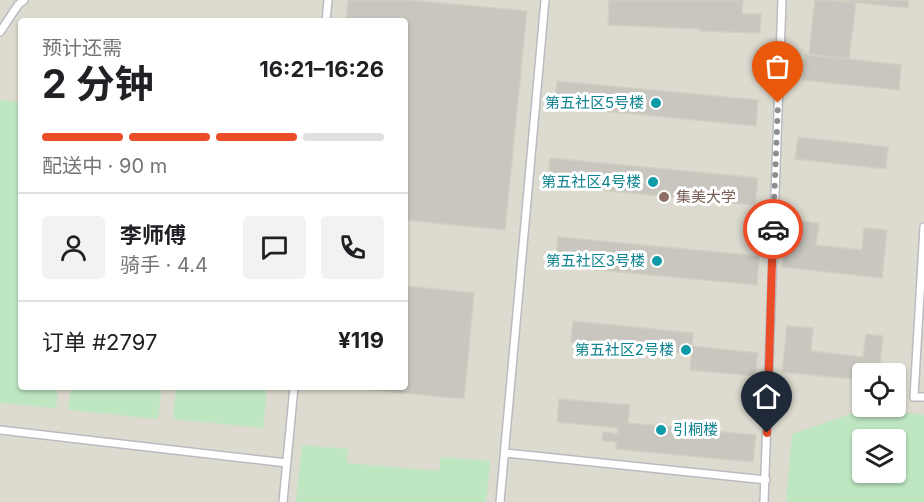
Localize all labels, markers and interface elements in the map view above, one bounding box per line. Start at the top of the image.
text: 预计还需 [42,36,122,60]
pin [752,41,803,103]
icon: bag [761,50,794,83]
text: 16:21–16:26 [259,56,384,82]
text: 2 分钟 [42,60,154,107]
place label: 第五社区5号楼 [545,93,644,112]
marker: 第五社区5号楼 [649,96,663,110]
text: 配送中 · 90 m [42,154,167,178]
place label: 第五社区4号楼 [541,172,641,191]
marker: 第五社区4号楼 [646,175,660,189]
place label: 集美大学 [676,187,736,206]
marker: 集美大学 [657,190,671,204]
courier [743,199,803,259]
icon: car [757,213,790,246]
button: person [42,216,105,279]
button: chat [243,216,306,279]
button: phone [321,216,384,279]
text: 李师傅 [120,222,186,248]
place label: 第五社区3号楼 [546,251,645,270]
text: 骑手 · 4.4 [120,253,208,277]
marker: 第五社区3号楼 [650,254,664,268]
text: ¥119 [338,327,384,353]
text: 订单 #2797 [42,329,157,355]
place label: 第五社区2号楼 [575,340,674,359]
marker: 第五社区2号楼 [679,343,693,357]
map controls [852,363,906,483]
button: locate [852,363,906,417]
pin [741,371,792,433]
icon: home [750,380,783,413]
place label: 引桐楼 [673,420,718,439]
marker: 引桐楼 [654,423,668,437]
button: layers [852,429,906,483]

